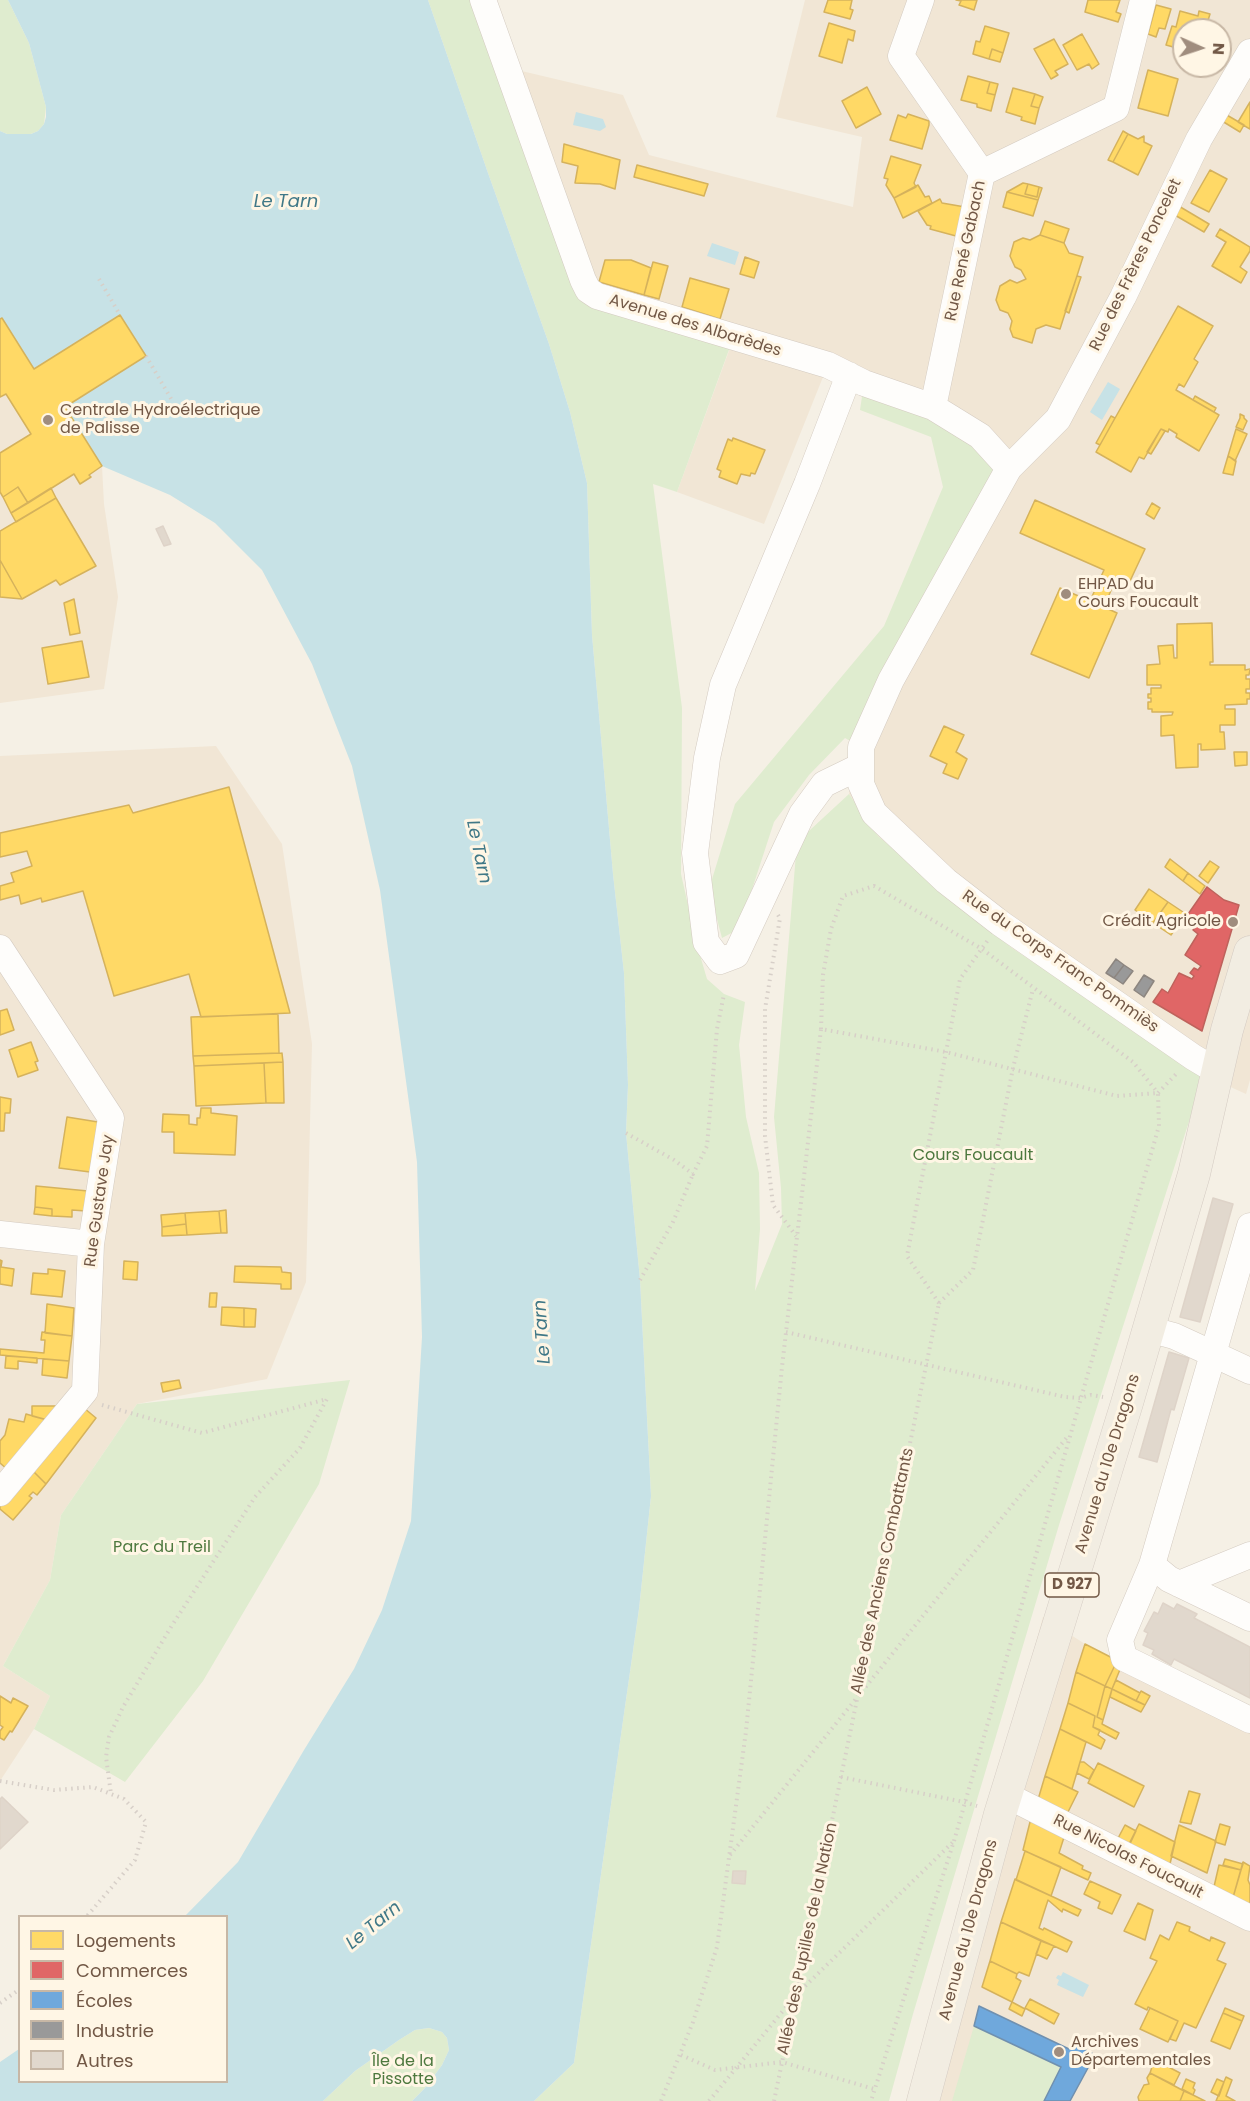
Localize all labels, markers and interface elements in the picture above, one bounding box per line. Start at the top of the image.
north arrow [1172,18,1232,78]
text: N [1207,42,1230,55]
street label: Rue des Frères Poncelet [1086,176,1186,354]
street label: Rue René Gabach [942,179,990,323]
water label: Le Tarn [254,191,318,213]
street label: Avenue des Albarèdes [607,291,783,361]
place label: Centrale Hydroélectrique de Palisse [60,401,261,439]
marker: Centrale Hydroélectrique de Palisse [41,413,55,427]
place label: EHPAD du Cours Foucault [1078,575,1198,613]
marker: EHPAD du Cours Foucault [1059,587,1073,601]
water label: Le Tarn [461,818,495,886]
street label: Rue du Corps Franc Pommiès [958,887,1162,1037]
place label: Crédit Agricole [1103,912,1221,932]
marker: Crédit Agricole [1226,915,1240,929]
street label: Rue Gustave Jay [81,1134,119,1268]
park label: Cours Foucault [913,1146,1033,1166]
water label: Le Tarn [530,1299,556,1365]
street label: Avenue du 10e Dragons [1072,1372,1144,1556]
street label: Allée des Anciens Combattants [847,1446,919,1696]
park label: Parc du Treil [113,1538,211,1558]
road number: D 927 [1045,1573,1099,1597]
street label: Rue Nicolas Foucault [1050,1811,1206,1903]
street label: Allée des Pupilles de la Nation [774,1821,842,2057]
street label: Avenue du 10e Dragons [936,1837,1002,2023]
water label: Le Tarn [342,1897,406,1955]
legend [18,1915,228,2083]
text: Logements [76,1928,176,1953]
text: Commerces [76,1958,188,1983]
text: Écoles [76,1988,133,2013]
text: Industrie [76,2018,154,2043]
place label: Archives Départementales [1071,2033,1211,2071]
marker: Archives Départementales [1052,2045,1066,2059]
text: Autres [76,2048,133,2073]
park label: Île de la Pissotte [372,2052,434,2090]

